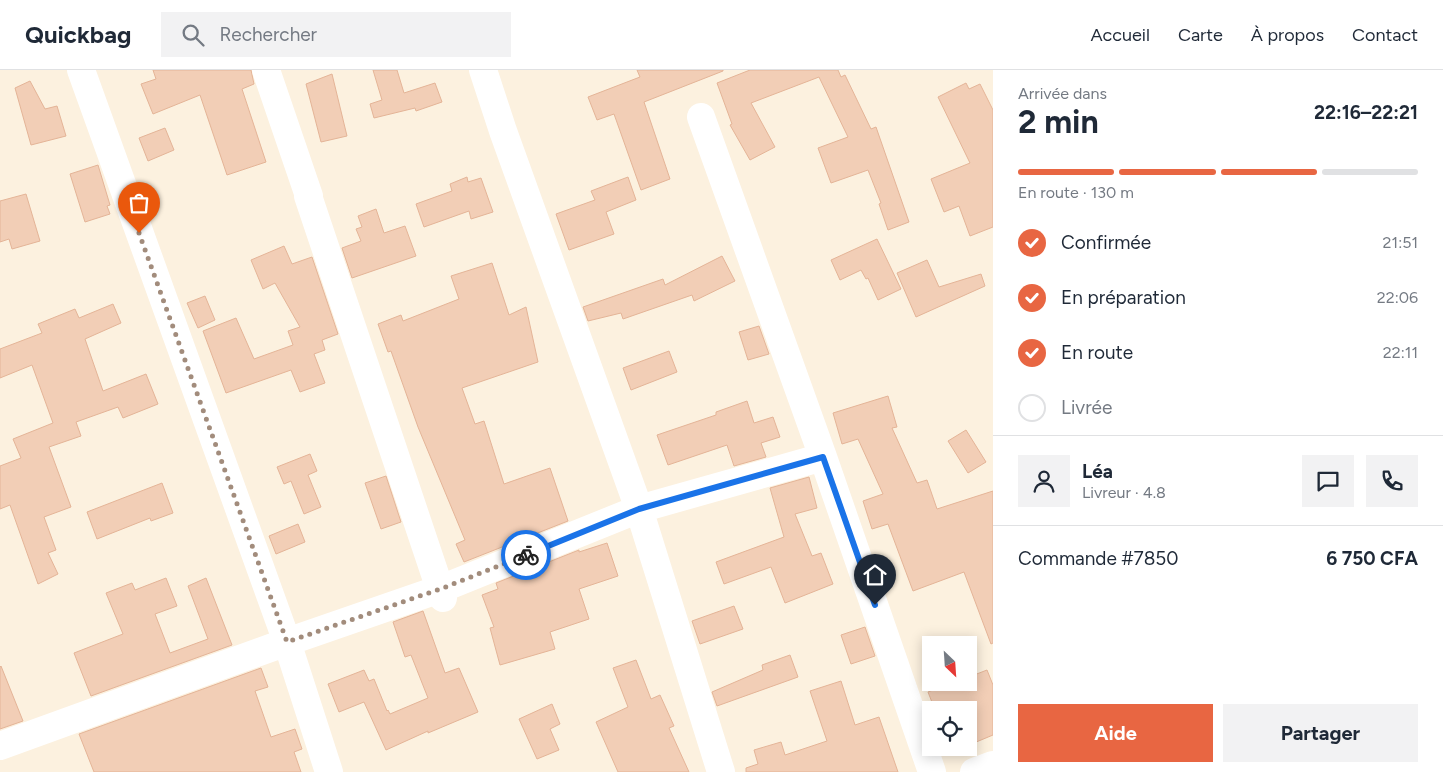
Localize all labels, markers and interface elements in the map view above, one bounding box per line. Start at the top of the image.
search box [161,12,511,57]
text: Quickbag [25,20,131,49]
icon: search [179,21,207,49]
text: Rechercher [219,23,317,46]
text: Accueil [1090,24,1150,46]
text: Carte [1178,24,1223,46]
text: À propos [1251,24,1324,46]
text: Contact [1352,24,1418,46]
text: Arrivée dans [1018,84,1107,103]
text: 22:16–22:21 [1314,101,1418,124]
text: 2 min [1018,103,1099,141]
pin [118,182,160,233]
text: En route · 130 m [1018,183,1134,202]
icon: bag [125,189,153,217]
icon: check [1018,229,1046,257]
text: Confirmée [1061,231,1151,254]
text: 21:51 [1383,233,1418,252]
icon: check [1018,284,1046,312]
text: En préparation [1061,286,1186,309]
text: 22:06 [1377,288,1418,307]
icon: check [1018,339,1046,367]
text: En route [1061,341,1133,364]
text: 22:11 [1383,343,1418,362]
text: Livrée [1061,396,1112,419]
button: person [1018,455,1070,507]
button: chat [1302,455,1354,507]
button: phone [1366,455,1418,507]
text: Léa [1082,460,1113,483]
text: Livreur · 4.8 [1082,483,1166,502]
courier [501,530,551,580]
icon: bike [512,541,540,569]
text: Commande #7850 [1018,547,1178,570]
text: 6 750 CFA [1326,547,1418,570]
pin [854,554,896,605]
icon: home [861,561,889,589]
north arrow [922,636,978,691]
map controls [922,636,977,756]
button: locate [922,701,977,756]
button: Aide [1018,704,1213,762]
button: Partager [1223,704,1418,762]

